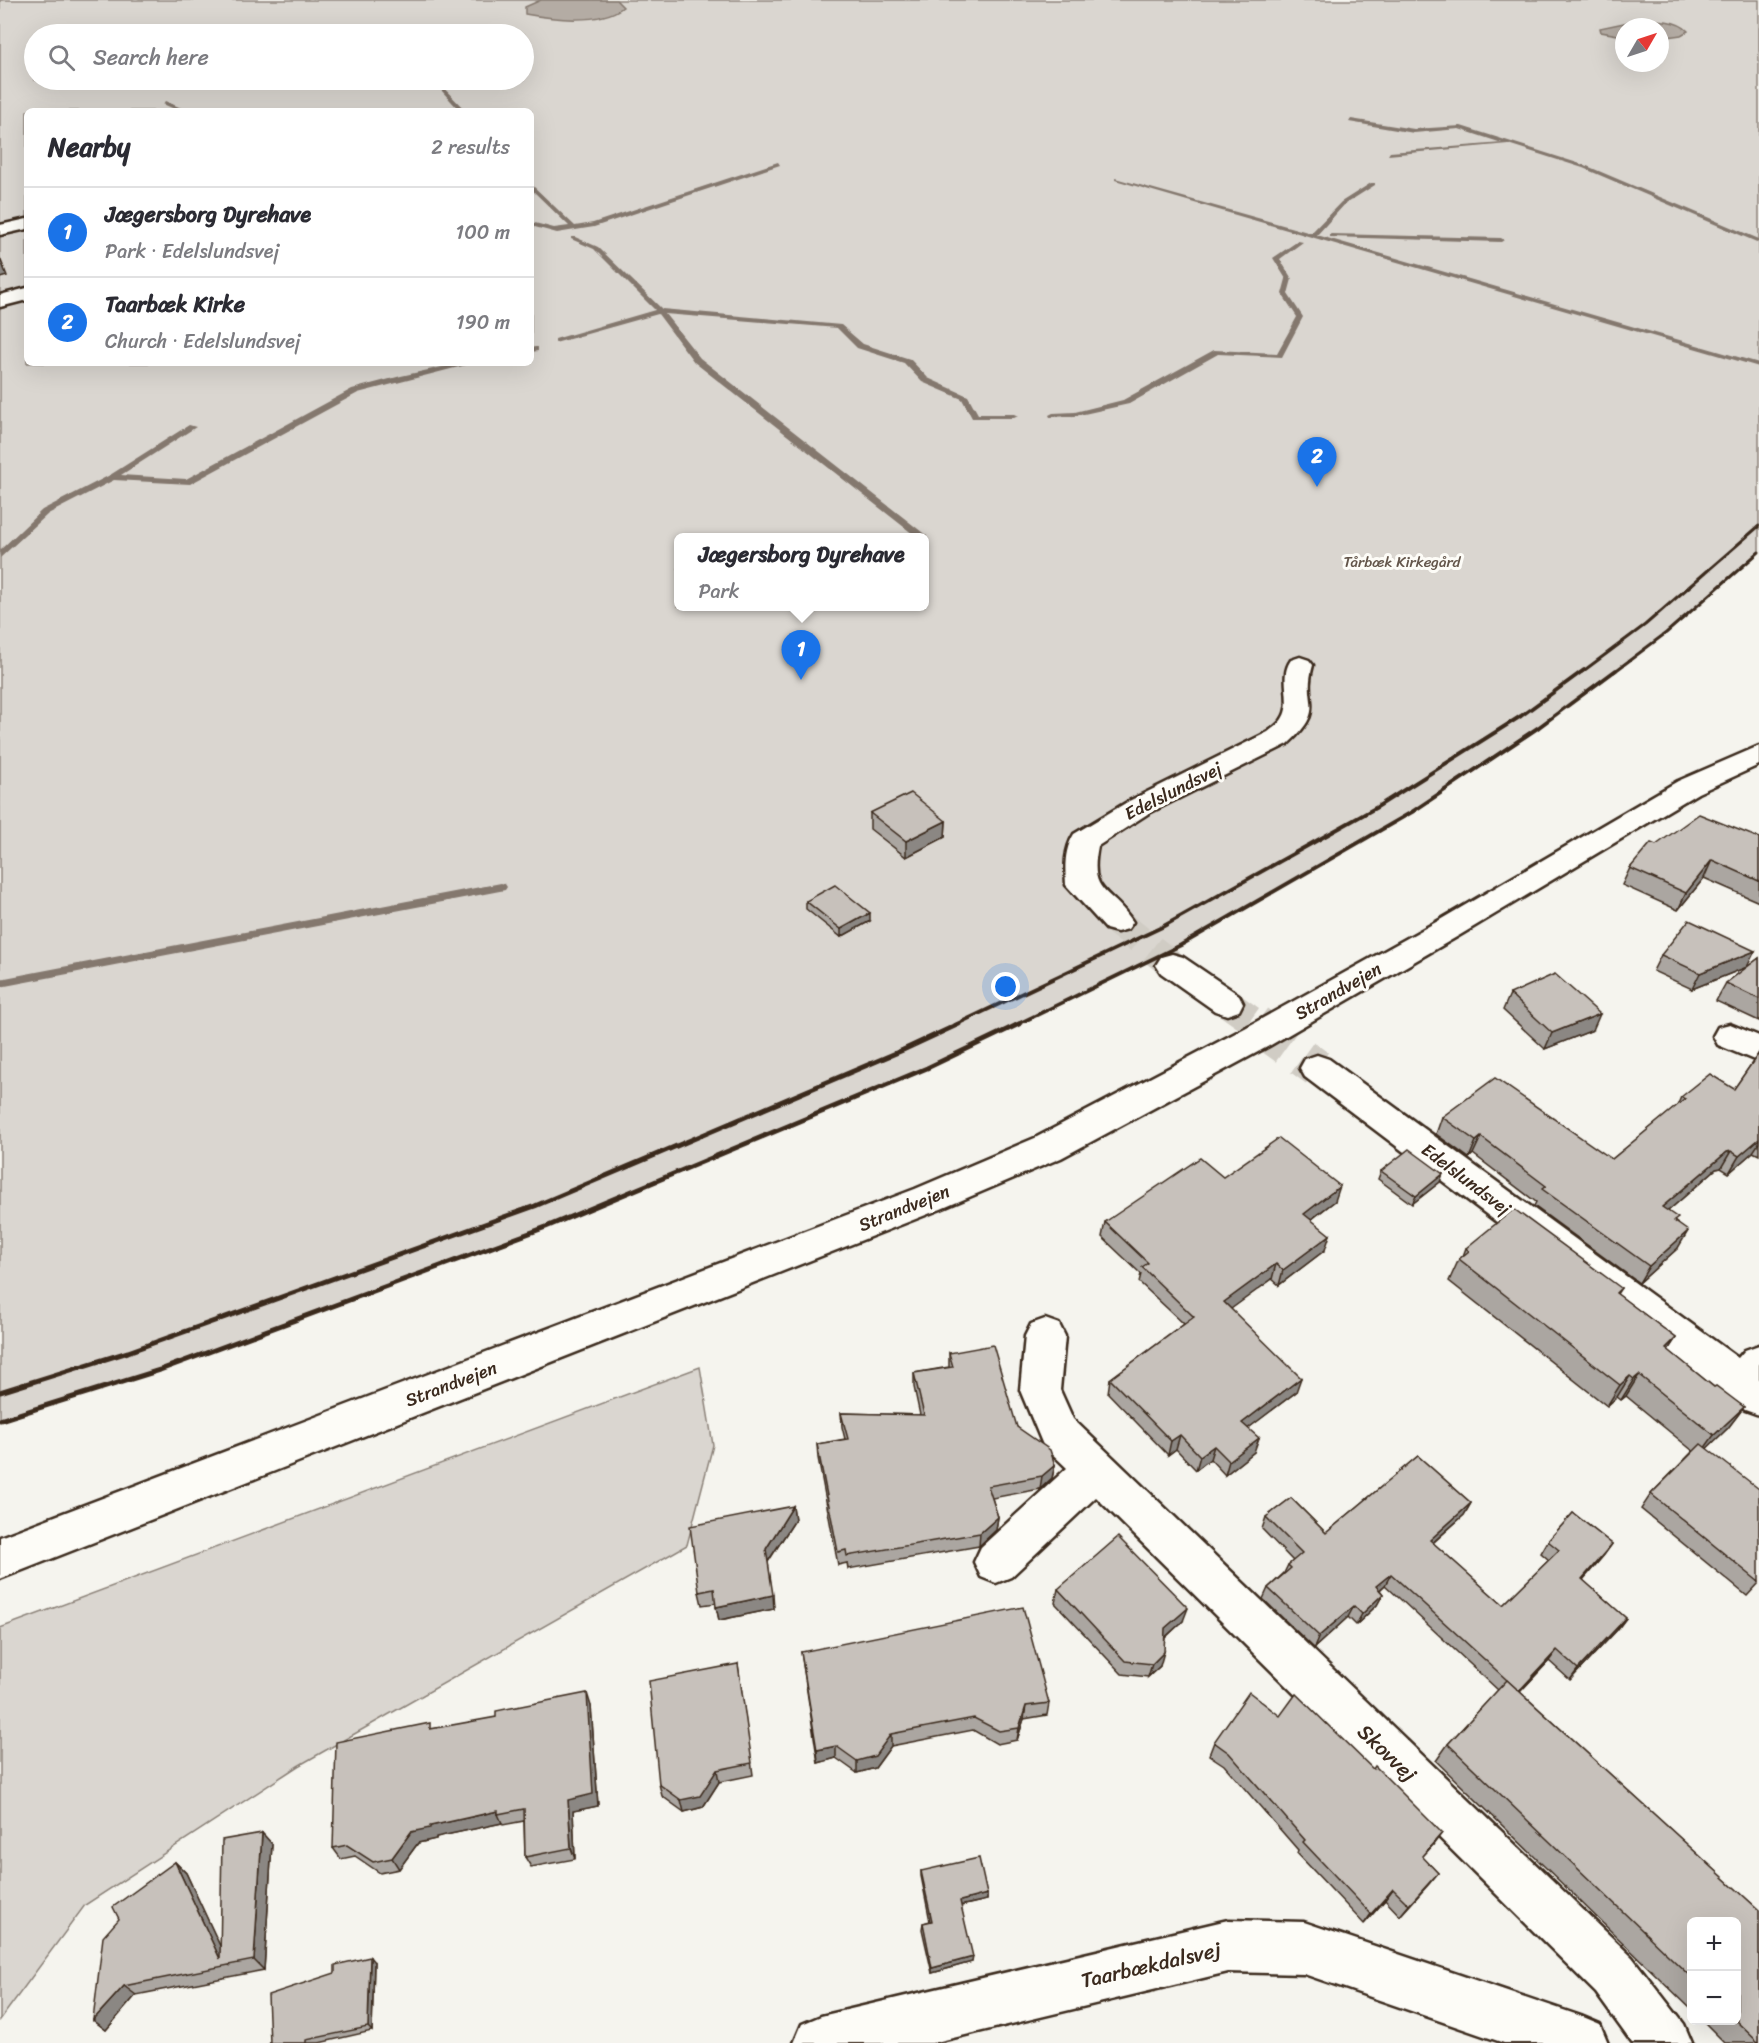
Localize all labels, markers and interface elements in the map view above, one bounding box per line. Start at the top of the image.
north arrow [1615,18,1669,72]
search box [24,24,534,90]
text: Search here [93,38,209,77]
icon: search [45,41,78,74]
text: Nearby [48,124,130,170]
text: 2 results [431,130,510,165]
text: Jægersborg Dyrehave [105,195,311,234]
text: 1 [63,215,72,250]
text: 100 m [456,215,510,250]
text: Park · Edelslundsvej [105,234,279,269]
text: Taarbæk Kirke [105,285,245,324]
text: 2 [62,305,73,340]
text: 190 m [456,305,510,340]
text: Church · Edelslundsvej [105,324,301,359]
pin: 2 [1298,438,1336,487]
popup [674,533,929,611]
text: Jægersborg Dyrehave [698,535,905,574]
park label: Tårbæk Kirkegård [1343,549,1462,575]
text: Park [698,574,739,609]
pin: 1 [782,630,820,680]
street label: Edelslundsvej [1119,752,1228,829]
street label: Strandvejen [1288,953,1388,1029]
your location [991,972,1020,1001]
street label: Edelslundsvej [1414,1134,1518,1224]
street label: Strandvejen [853,1175,955,1241]
street label: Strandvejen [400,1352,502,1416]
street label: Skovvej [1348,1714,1426,1792]
map controls [1687,1917,1741,2025]
button: + [1687,1917,1741,1971]
street label: Taarbækdalsvej [1077,1930,1225,2000]
button: − [1687,1971,1741,2025]

